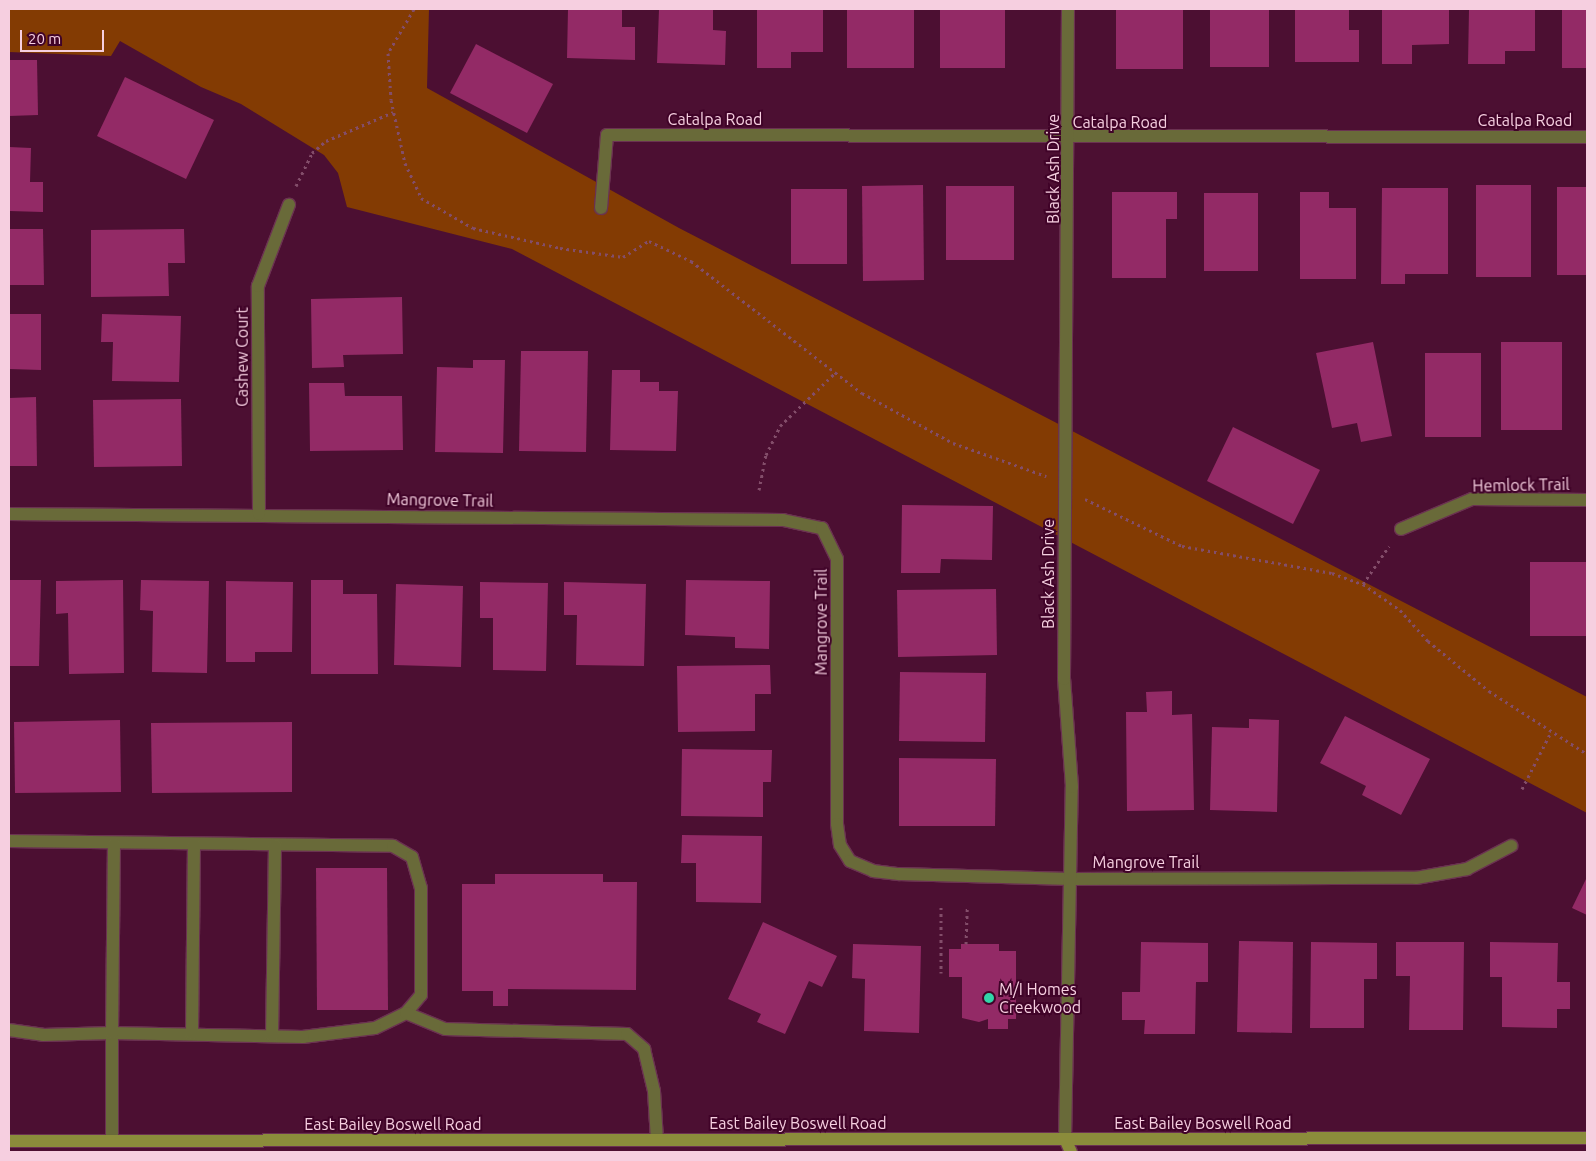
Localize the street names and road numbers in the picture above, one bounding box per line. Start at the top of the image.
street label: Catalpa Road [668,109,762,129]
street label: Catalpa Road [1478,110,1572,130]
street label: Catalpa Road [1073,112,1167,132]
street label: Black Ash Drive [1043,114,1063,224]
street label: Cashew Court [232,307,252,407]
street label: Hemlock Trail [1472,475,1570,495]
street label: Mangrove Trail [386,489,494,511]
street label: Black Ash Drive [1038,519,1058,629]
street label: Mangrove Trail [811,569,831,675]
street label: Mangrove Trail [1093,852,1199,872]
street label: East Bailey Boswell Road [709,1113,887,1133]
street label: East Bailey Boswell Road [1114,1113,1292,1133]
street label: East Bailey Boswell Road [304,1114,482,1134]

